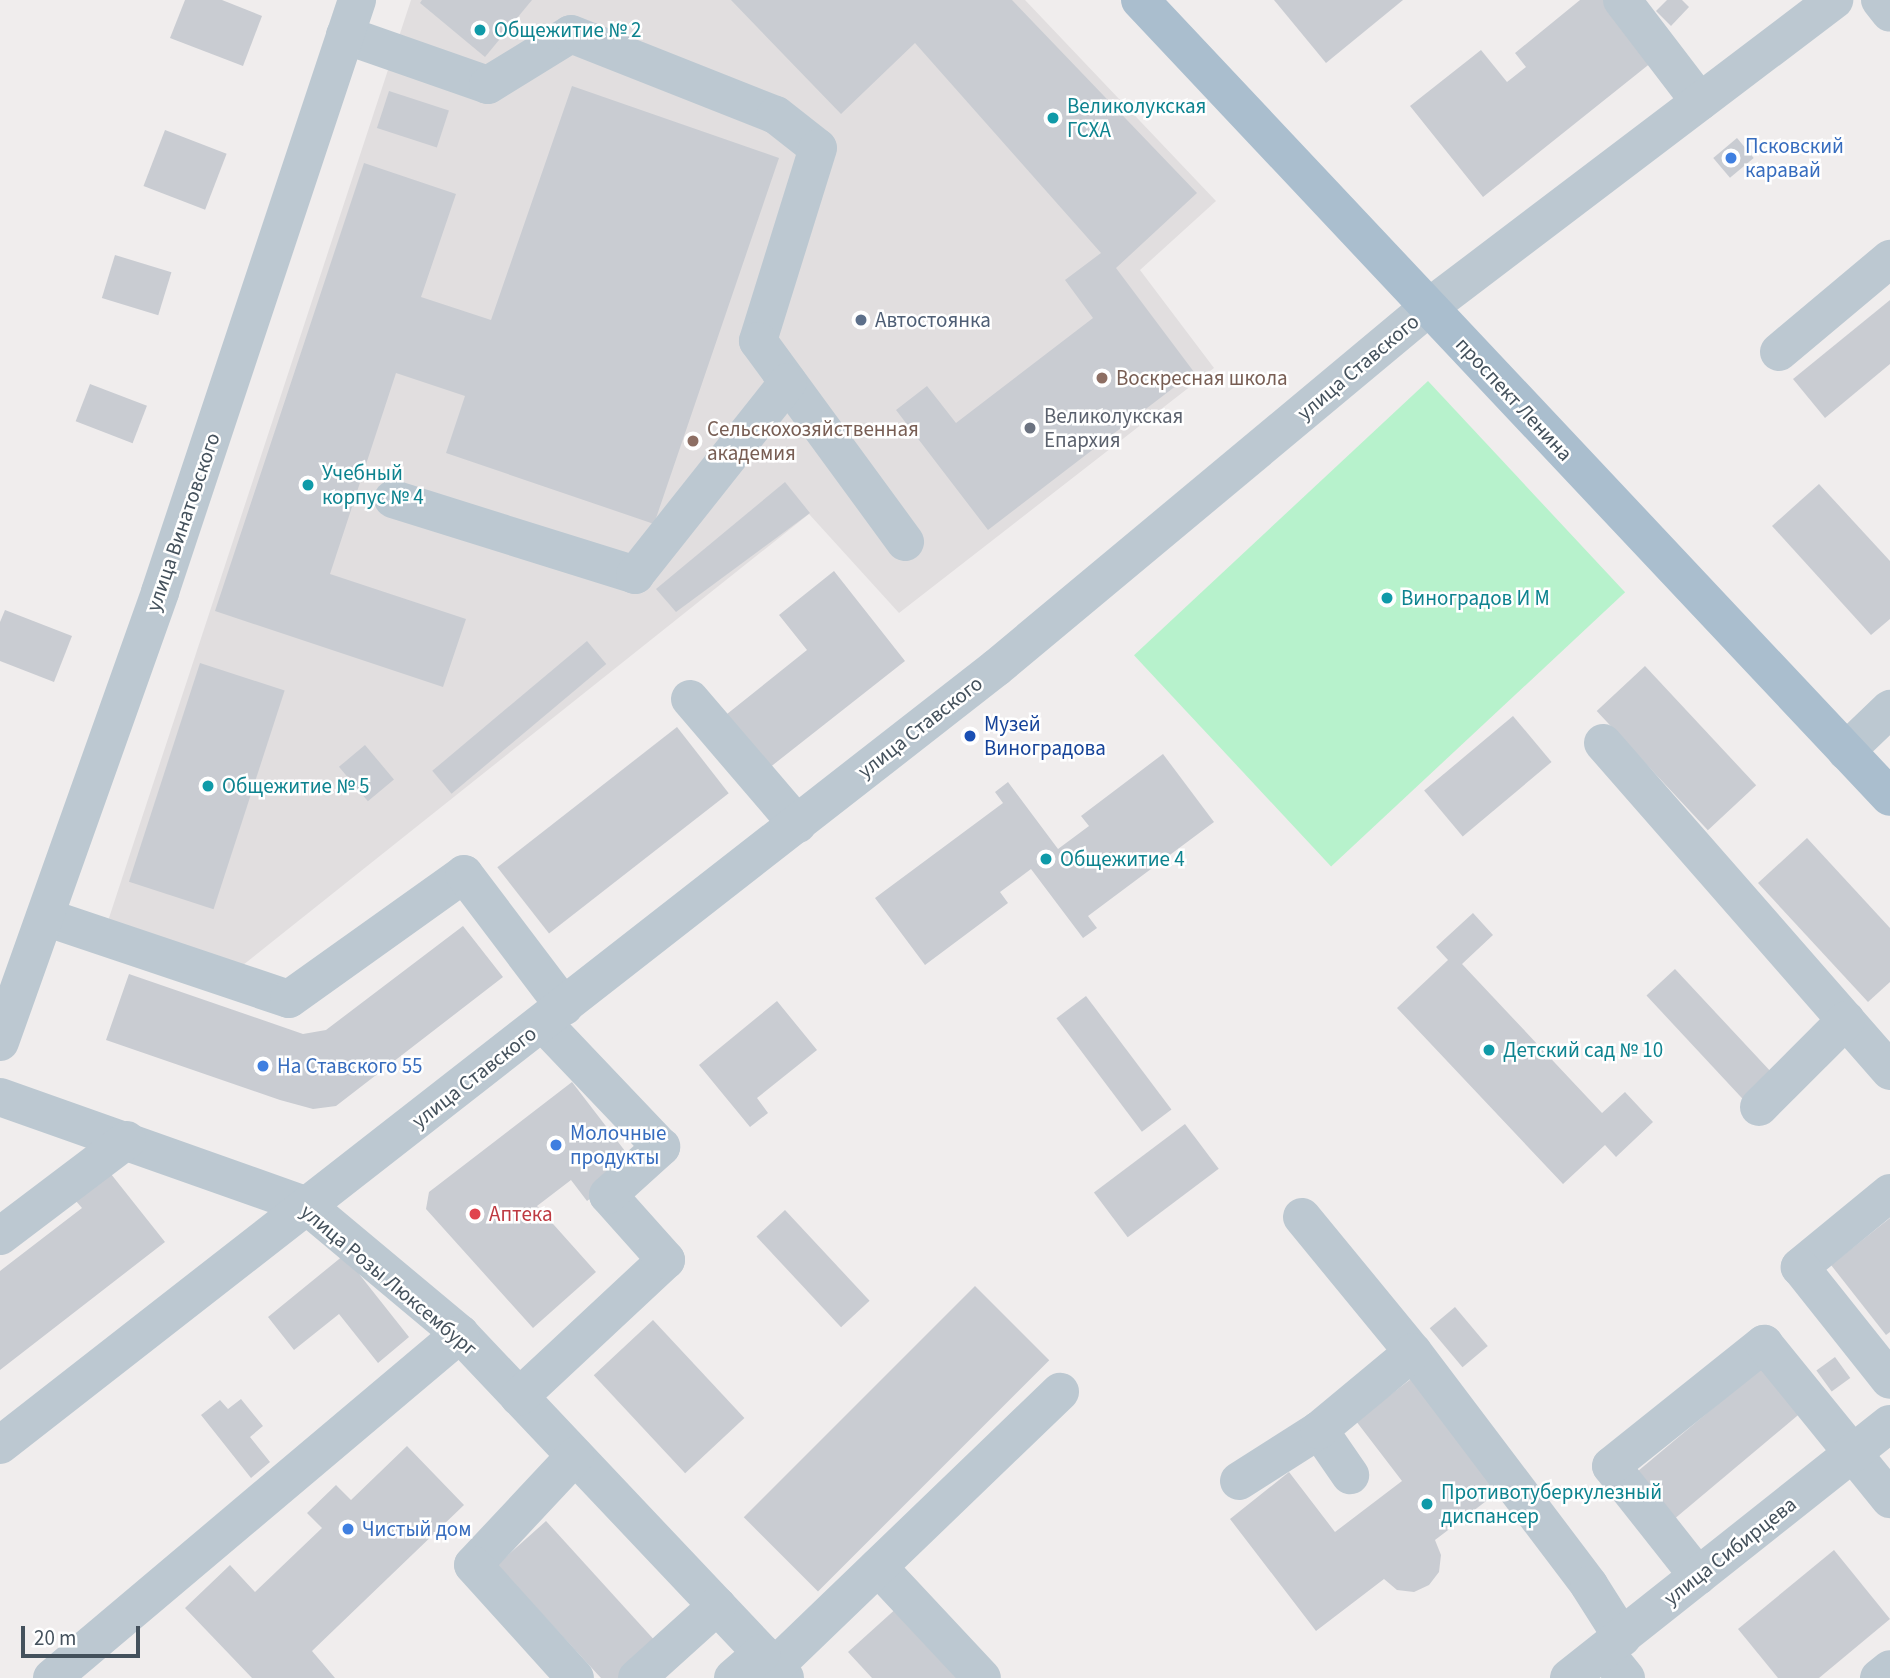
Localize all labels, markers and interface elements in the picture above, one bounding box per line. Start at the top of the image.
place label: Общежитие № 2 [494,17,642,43]
marker: Общежитие № 2 [472,22,488,38]
place label: Великолукская ГСХА [1067,93,1206,143]
marker: Великолукская ГСХА [1045,110,1061,126]
place label: Псковский каравай [1745,133,1844,183]
marker: Псковский каравай [1723,150,1739,166]
place label: Автостоянка [875,307,991,333]
street label: улица Ставского [1292,309,1424,425]
marker: Автостоянка [853,312,869,328]
street label: проспект Ленина [1450,332,1578,466]
place label: Воскресная школа [1116,365,1288,391]
marker: Воскресная школа [1094,370,1110,386]
place label: Великолукская Епархия [1044,403,1183,453]
place label: Сельскохозяйственная академия [707,416,919,466]
marker: Великолукская Епархия [1022,420,1038,436]
street label: улица Винатовского [141,429,225,615]
marker: Сельскохозяйственная академия [685,433,701,449]
place label: Учебный корпус № 4 [322,460,424,510]
marker: Учебный корпус № 4 [300,477,316,493]
place label: Виноградов И М [1401,585,1550,611]
marker: Виноградов И М [1379,590,1395,606]
street label: улица Ставского [853,671,987,783]
place label: Музей Виноградова [984,711,1106,761]
marker: Музей Виноградова [962,728,978,744]
place label: Общежитие № 5 [222,773,370,799]
marker: Общежитие № 5 [200,778,216,794]
place label: Общежитие 4 [1060,846,1185,872]
marker: Общежитие 4 [1038,851,1054,867]
street label: улица Ставского [407,1021,541,1133]
place label: Детский сад № 10 [1503,1037,1663,1063]
marker: Детский сад № 10 [1481,1042,1497,1058]
place label: На Ставского 55 [277,1053,423,1079]
marker: На Ставского 55 [255,1058,271,1074]
place label: Молочные продукты [570,1120,666,1170]
marker: Молочные продукты [548,1137,564,1153]
street label: улица Розы Люксембург [296,1199,482,1361]
place label: Аптека [489,1201,553,1227]
marker: Аптека [467,1206,483,1222]
place label: Противотуберкулезный диспансер [1441,1479,1662,1529]
street label: улица Сибирцева [1659,1491,1801,1611]
marker: Противотуберкулезный диспансер [1419,1496,1435,1512]
place label: Чистый дом [362,1516,472,1542]
marker: Чистый дом [340,1521,356,1537]
scale bar [24,1612,144,1656]
text: 20 m [34,1623,76,1653]

